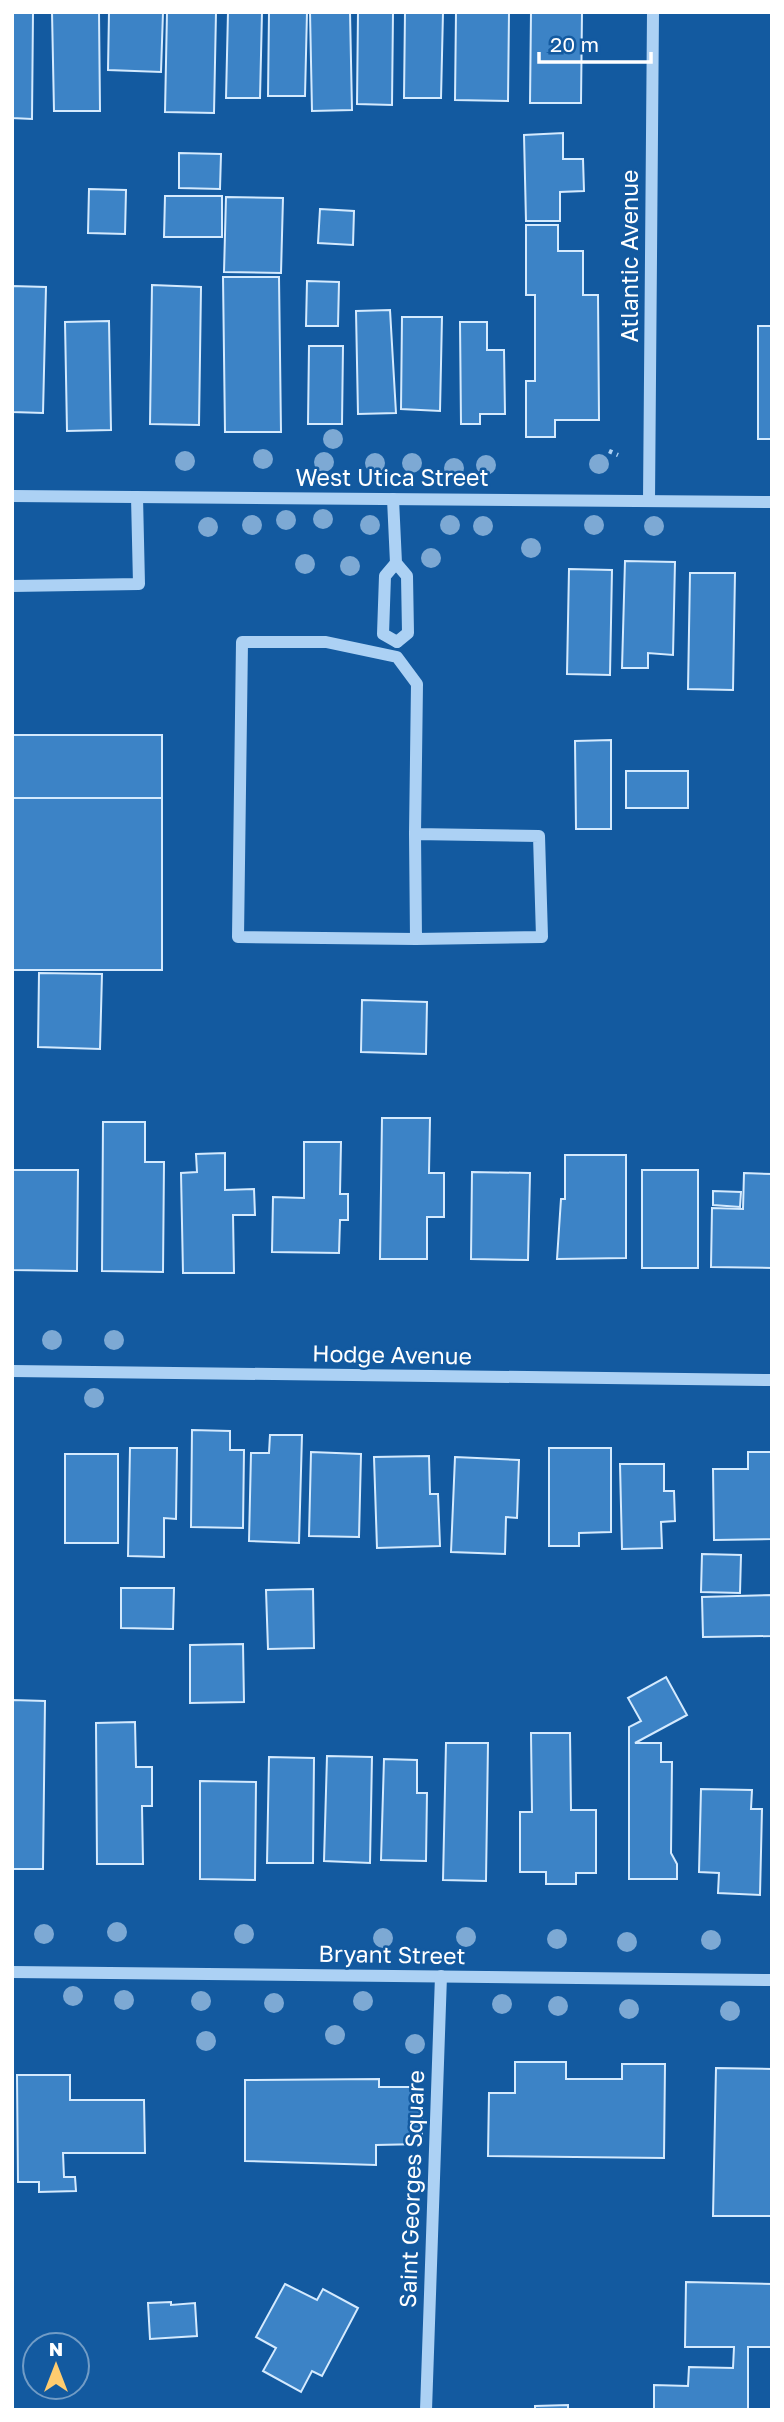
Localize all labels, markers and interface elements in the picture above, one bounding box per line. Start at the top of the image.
scale bar [539,21,651,65]
text: 20 m [550,31,599,57]
street label: Atlantic Avenue [615,170,643,342]
street label: West Utica Street [295,463,489,491]
street label: Hodge Avenue [312,1339,472,1369]
street label: Bryant Street [318,1939,466,1969]
street label: Saint Georges Square [393,2069,429,2308]
north arrow [21,2331,91,2401]
text: N [49,2337,63,2360]

